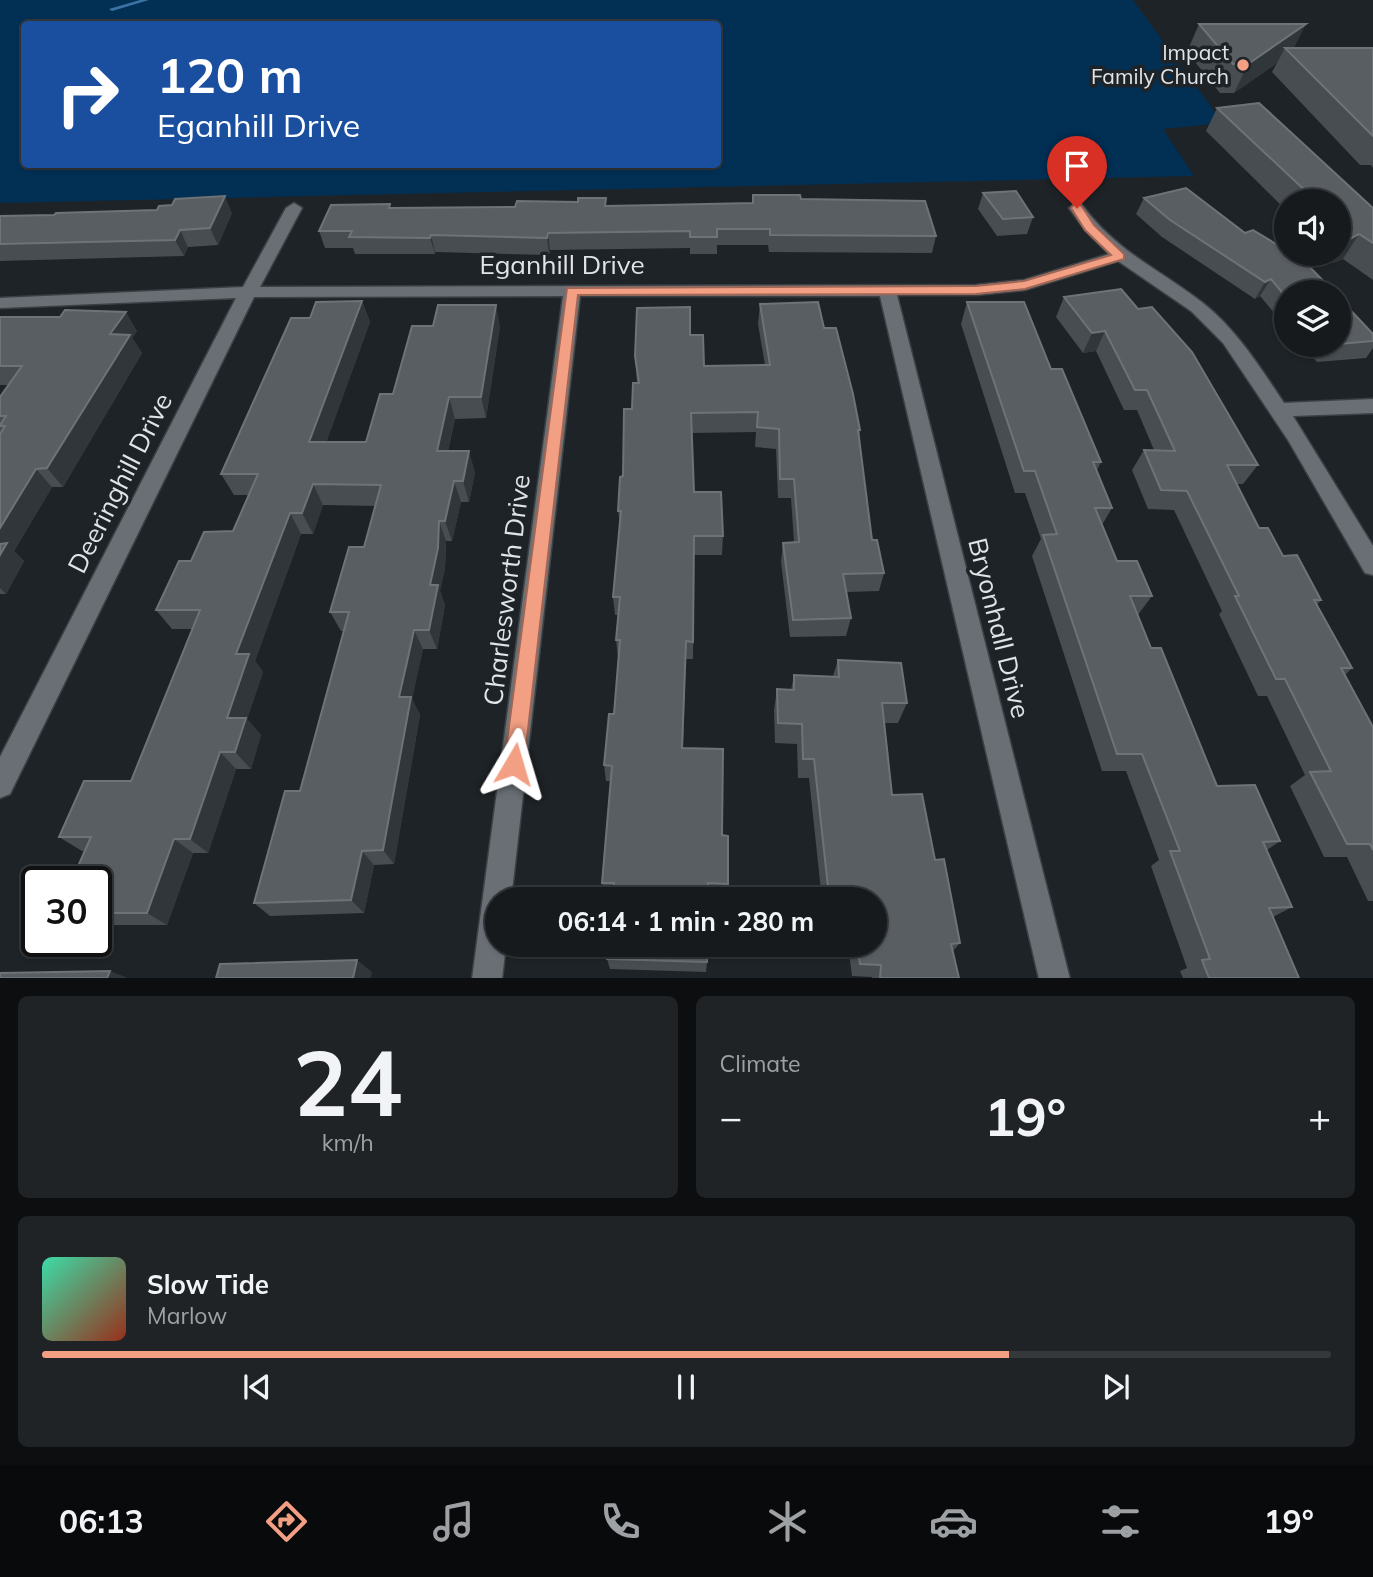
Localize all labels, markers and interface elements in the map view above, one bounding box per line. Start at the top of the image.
place label: Impact Family Church [1091,39,1229,89]
text: 120 m [157,44,303,105]
icon: right [42,49,133,140]
marker: Impact Family Church [1235,57,1251,73]
text: Eganhill Drive [157,105,360,145]
pin [1047,136,1107,208]
icon: arrive [1058,147,1096,185]
map controls [1274,189,1351,357]
button: sound [1274,189,1351,266]
street label: Eganhill Drive [479,248,645,281]
button: layers [1274,280,1351,357]
street label: Deeringhill Drive [60,387,179,578]
street label: Charlesworth Drive [476,473,537,707]
street label: Bryonhall Drive [961,534,1038,721]
position arrow [477,727,551,801]
speed limit sign: 30 [21,866,112,957]
text: 06:14 · 1 min · 280 m [558,905,814,938]
text: 24 [293,1025,402,1139]
text: Climate [720,1049,801,1078]
text: 19° [984,1084,1066,1149]
text: − [720,1093,742,1141]
text: + [1308,1093,1331,1141]
text: km/h [322,1128,374,1157]
text: Slow Tide [147,1268,269,1301]
text: Marlow [147,1301,227,1330]
icon: previous [238,1368,276,1406]
icon: pause [667,1368,705,1406]
icon: next [1097,1368,1135,1406]
icon: directions [262,1497,311,1546]
icon: music [429,1497,478,1546]
icon: phone [596,1497,645,1546]
icon: climate [763,1497,812,1546]
icon: car [929,1497,978,1546]
icon: filters [1096,1497,1145,1546]
text: 06:13 [59,1501,144,1541]
text: 19° [1263,1501,1314,1541]

